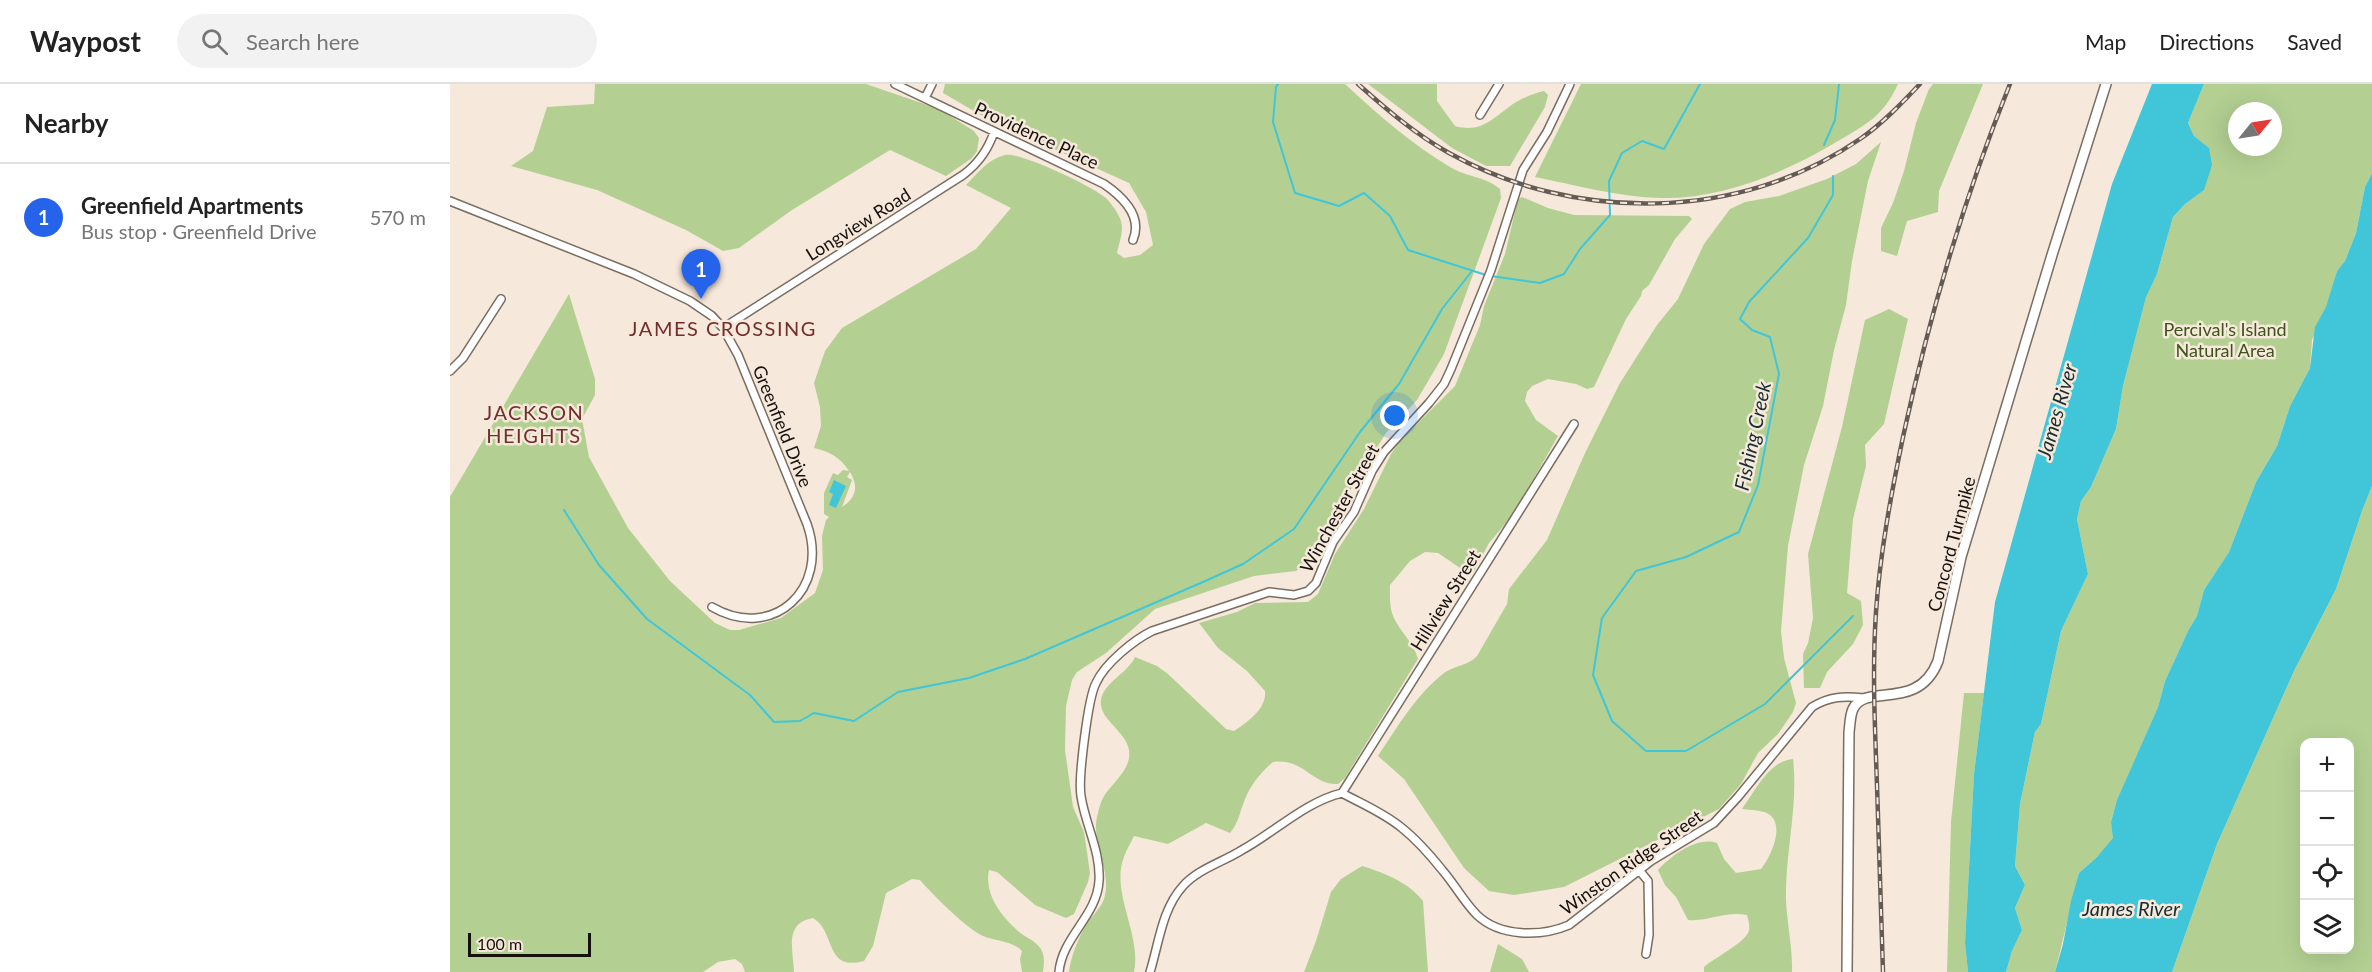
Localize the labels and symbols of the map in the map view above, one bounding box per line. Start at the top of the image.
street label: Providence Place [971,97,1103,173]
north arrow [2228,102,2282,156]
street label: Longview Road [801,183,915,265]
pin: 1 [682,250,720,299]
district label: JAMES CROSSING [629,316,817,340]
park label: Percival's Island Natural Area [2163,318,2287,361]
water label: James River [2031,360,2081,462]
street label: Greenfield Drive [748,362,818,490]
water label: Fishing Creek [1729,379,1775,493]
district label: JACKSON HEIGHTS [484,400,584,447]
your location [1380,401,1409,430]
street label: Winchester Street [1295,440,1384,576]
street label: Concord Turnpike [1922,474,1980,614]
street label: Hillview Street [1405,545,1485,655]
street label: Winston Ridge Street [1556,804,1707,919]
water label: James River [2081,896,2181,920]
scale bar [468,930,591,958]

